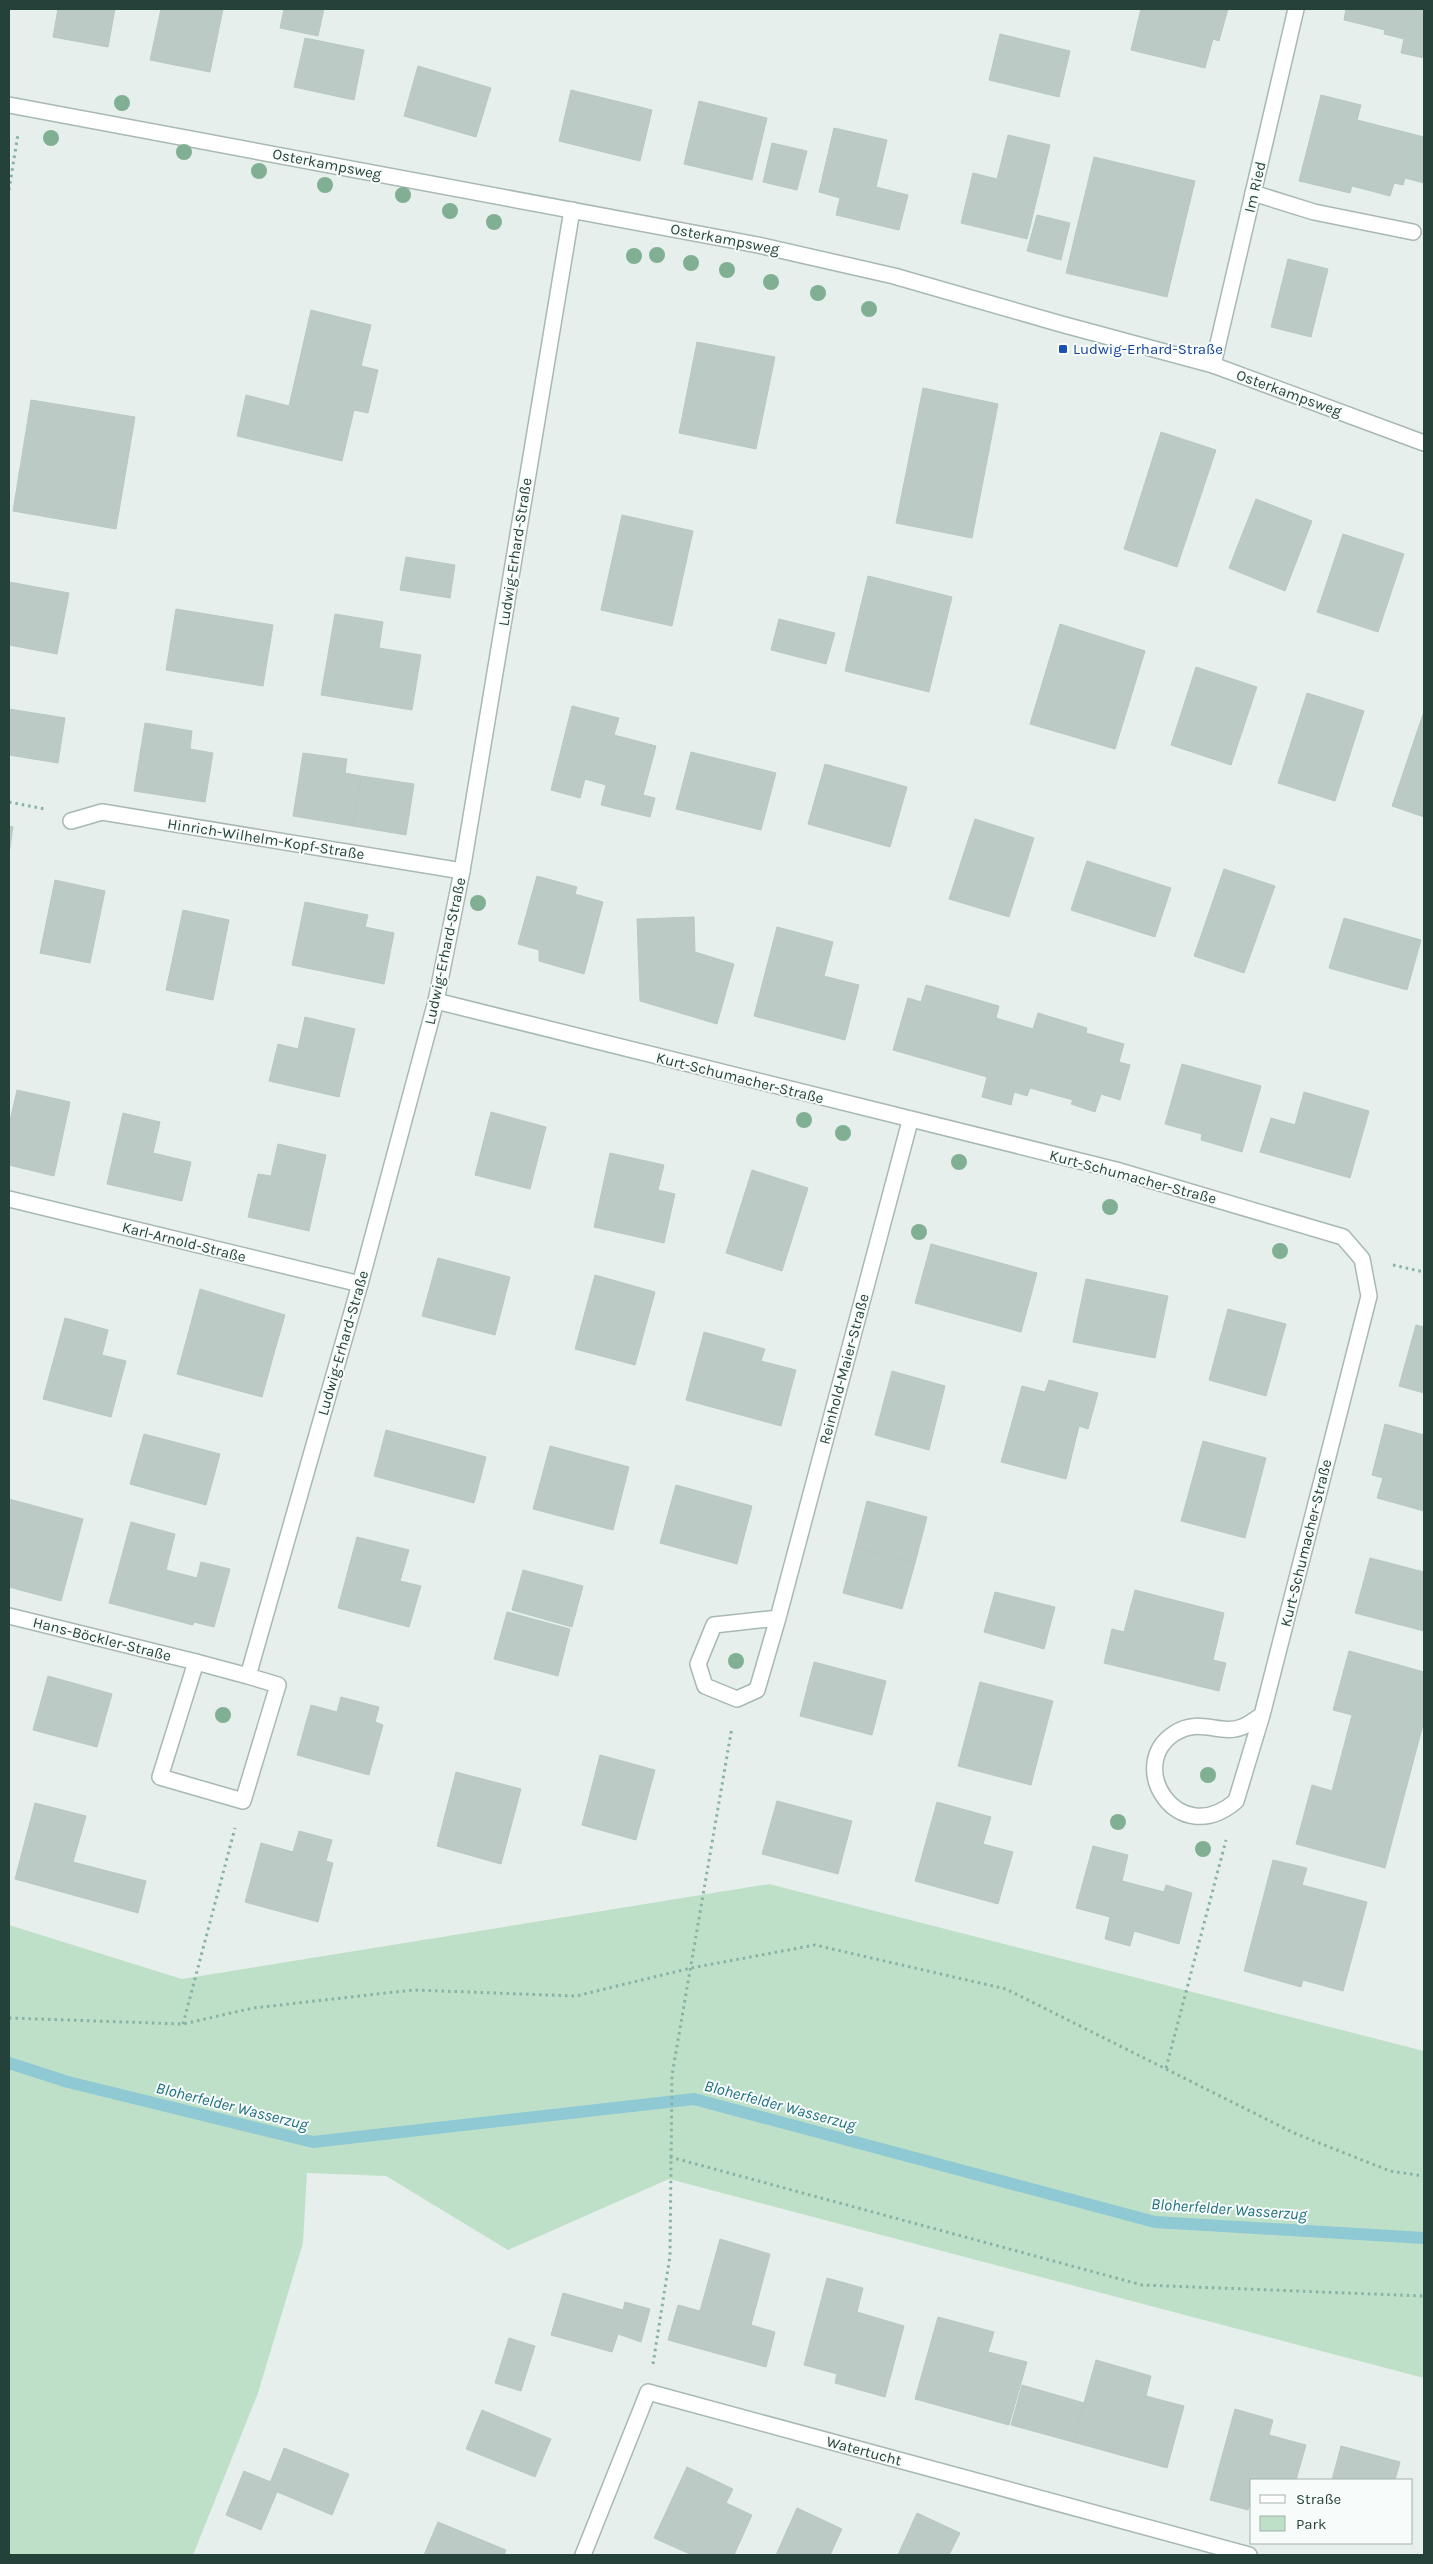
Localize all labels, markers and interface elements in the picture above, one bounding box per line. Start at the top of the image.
street label: Osterkampsweg [271,145,384,184]
street label: Im Ried [1240,160,1270,214]
street label: Osterkampsweg [669,220,782,259]
place label: Ludwig-Erhard-Straße [1073,340,1223,358]
marker: Ludwig-Erhard-Straße [1057,343,1069,355]
street label: Osterkampsweg [1234,366,1345,421]
street label: Ludwig-Erhard-Straße [494,477,536,627]
street label: Hinrich-Wilhelm-Kopf-Straße [166,815,366,863]
street label: Ludwig-Erhard-Straße [421,876,469,1026]
street label: Kurt-Schumacher-Straße [654,1048,826,1108]
street label: Kurt-Schumacher-Straße [1048,1146,1218,1208]
street label: Karl-Arnold-Straße [120,1218,248,1266]
street label: Ludwig-Erhard-Straße [314,1268,372,1418]
street label: Reinhold-Maier-Straße [815,1292,873,1446]
street label: Kurt-Schumacher-Straße [1276,1457,1336,1629]
street label: Hans-Böckler-Straße [31,1613,173,1665]
water label: Bloherfelder Wasserzug [702,2076,859,2135]
water label: Bloherfelder Wasserzug [154,2078,311,2134]
water label: Bloherfelder Wasserzug [1151,2194,1308,2224]
street label: Watertucht [824,2432,904,2470]
legend [1250,2479,1413,2544]
text: Straße [1296,2490,1341,2508]
text: Park [1296,2515,1326,2533]

